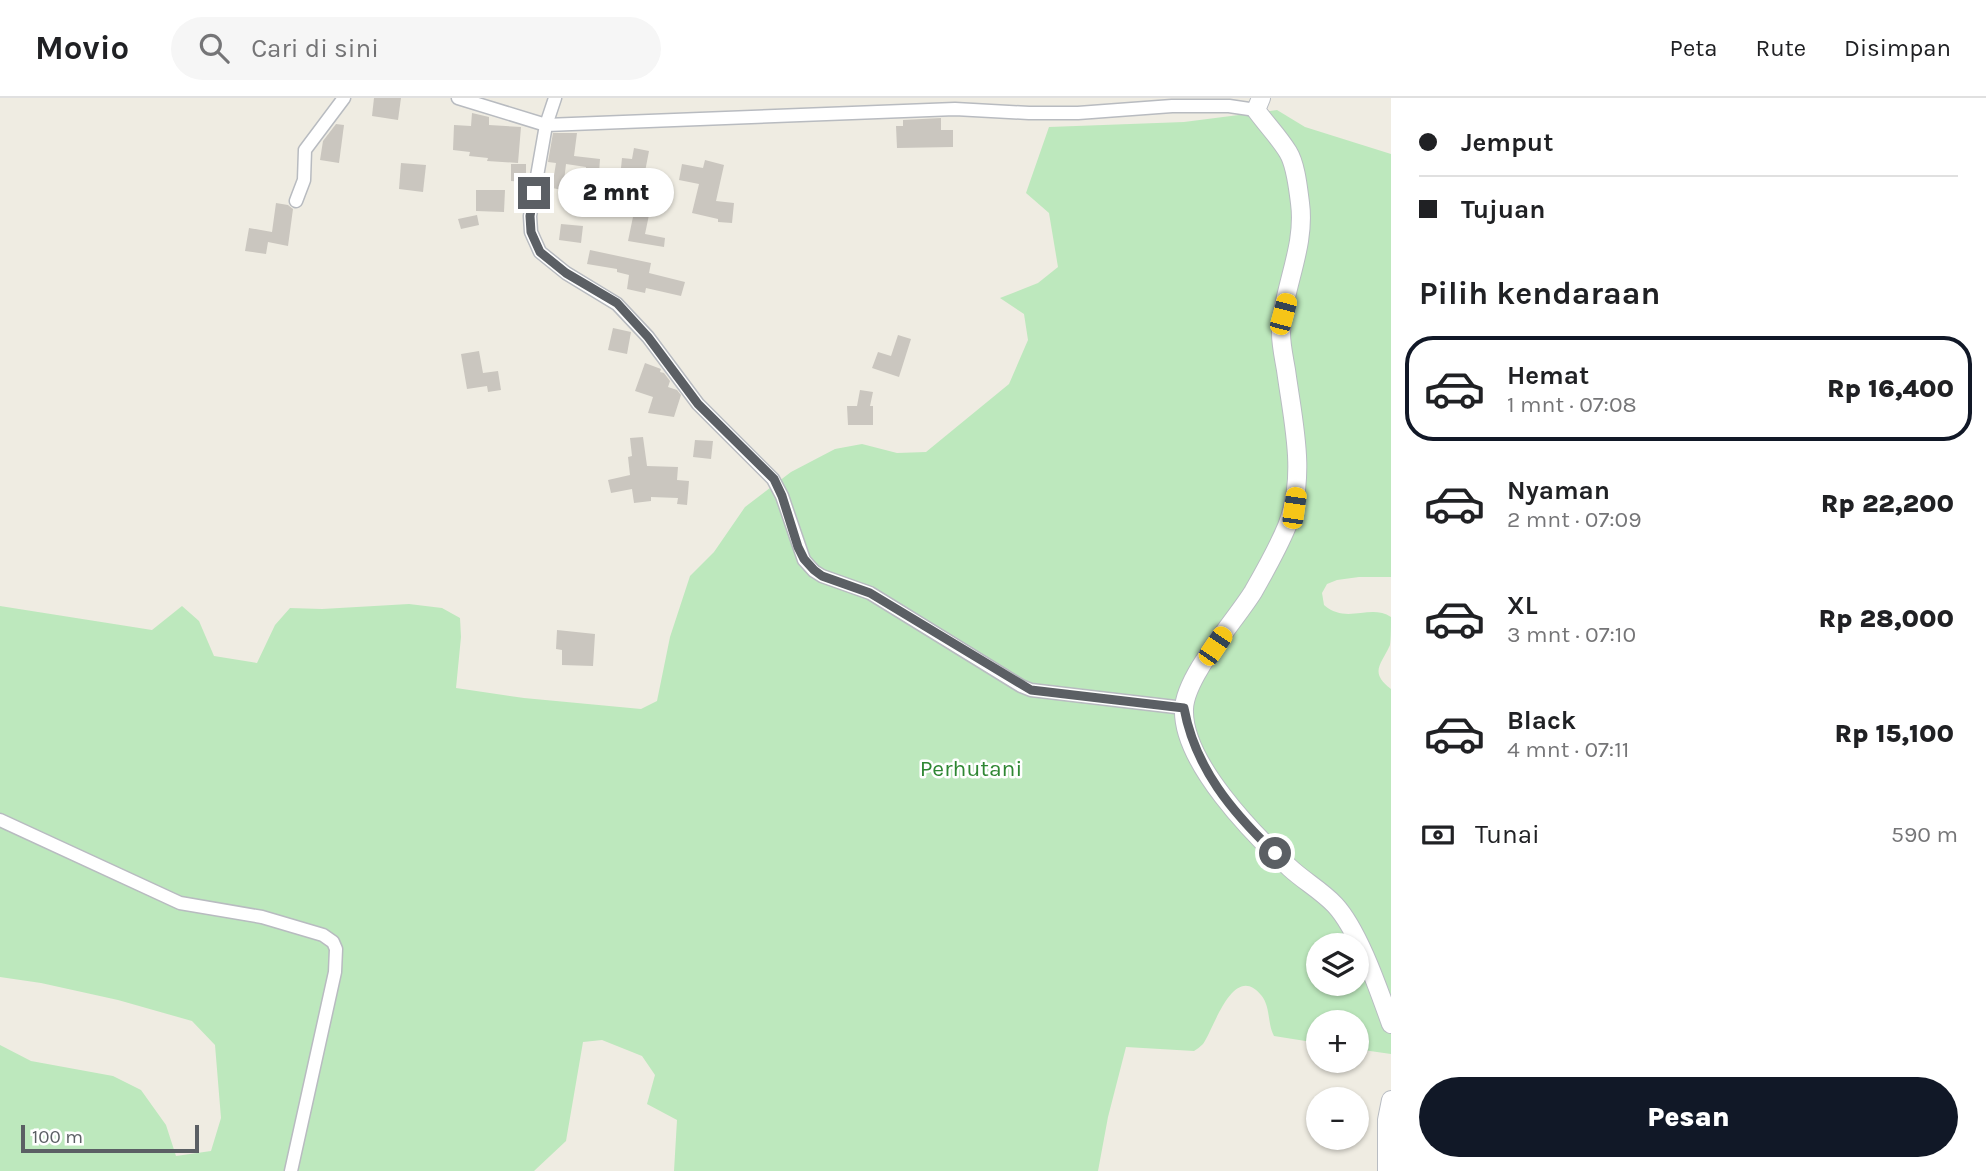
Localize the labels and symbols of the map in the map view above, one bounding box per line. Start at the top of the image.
callout: 2 mnt [558,168,674,217]
route end [518,177,550,209]
car [1268,291,1299,337]
car [1281,486,1308,530]
car [1195,623,1236,669]
park label: Perhutani [920,755,1022,782]
route start [1259,837,1291,869]
scale bar [21,1122,200,1154]

